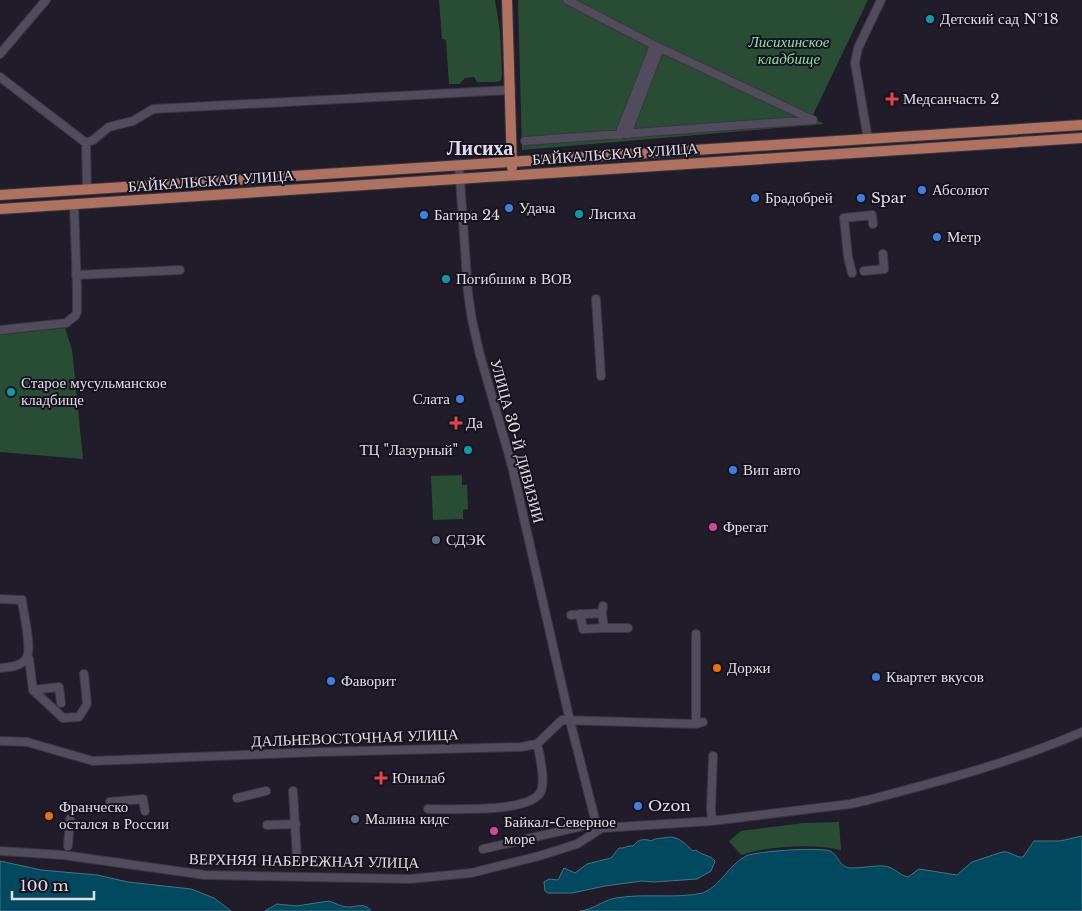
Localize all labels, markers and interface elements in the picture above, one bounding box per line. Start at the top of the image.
place label: Детский сад №18 [940,9,1059,28]
marker: Детский сад №18 [924,13,936,25]
park label: Лисихинское кладбище [748,32,830,68]
place label: Медсанчасть 2 [903,89,1000,108]
marker: Медсанчасть 2 [885,92,899,106]
district label: Лисиха [447,136,513,160]
street label: БАЙКАЛЬСКАЯ УЛИЦА [531,138,699,169]
street label: БАЙКАЛЬСКАЯ УЛИЦА [127,165,295,196]
place label: Абсолют [932,180,989,199]
marker: Абсолют [916,184,928,196]
place label: Брадобрей [765,188,833,207]
place label: Spar [871,188,907,207]
marker: Брадобрей [749,192,761,204]
marker: Spar [855,192,867,204]
place label: Удача [519,198,556,217]
marker: Удача [503,202,515,214]
place label: Лисиха [589,204,636,223]
place label: Багира 24 [434,205,500,224]
marker: Лисиха [573,208,585,220]
marker: Багира 24 [418,209,430,221]
place label: Метр [947,227,981,246]
marker: Метр [931,231,943,243]
place label: Погибшим в ВОВ [456,269,572,288]
marker: Погибшим в ВОВ [440,273,452,285]
street label: УЛИЦА 30-Й ДИВИЗИИ [486,357,549,525]
place label: Старое мусульманское кладбище [21,373,167,409]
marker: Старое мусульманское кладбище [5,386,17,398]
place label: Слата [413,389,450,408]
marker: Слата [454,393,466,405]
place label: Да [466,413,483,432]
marker: Да [450,417,462,429]
place label: ТЦ "Лазурный" [359,440,458,459]
marker: ТЦ "Лазурный" [462,444,474,456]
place label: Вип авто [743,460,801,479]
marker: Вип авто [727,464,739,476]
place label: Фрегат [723,517,768,536]
marker: Фрегат [707,521,719,533]
place label: СДЭК [446,530,487,549]
marker: СДЭК [430,534,442,546]
place label: Доржи [727,658,771,677]
marker: Доржи [711,662,723,674]
place label: Квартет вкусов [886,667,984,686]
place label: Фаворит [341,671,397,690]
marker: Квартет вкусов [870,671,882,683]
marker: Фаворит [325,675,337,687]
street label: ДАЛЬНЕВОСТОЧНАЯ УЛИЦА [251,724,459,751]
place label: Юнилаб [392,768,446,787]
marker: Юнилаб [374,771,388,785]
place label: Ozon [648,796,691,815]
place label: Франческо остался в России [59,797,169,833]
marker: Ozon [632,800,644,812]
place label: Малина кидс [365,809,450,828]
marker: Франческо остался в России [43,810,55,822]
place label: Байкал-Северное море [504,812,616,848]
marker: Малина кидс [349,813,361,825]
marker: Байкал-Северное море [488,825,500,837]
street label: ВЕРХНЯЯ НАБЕРЕЖНАЯ УЛИЦА [189,849,420,872]
scale bar [12,868,95,900]
text: 100 m [20,876,69,895]

